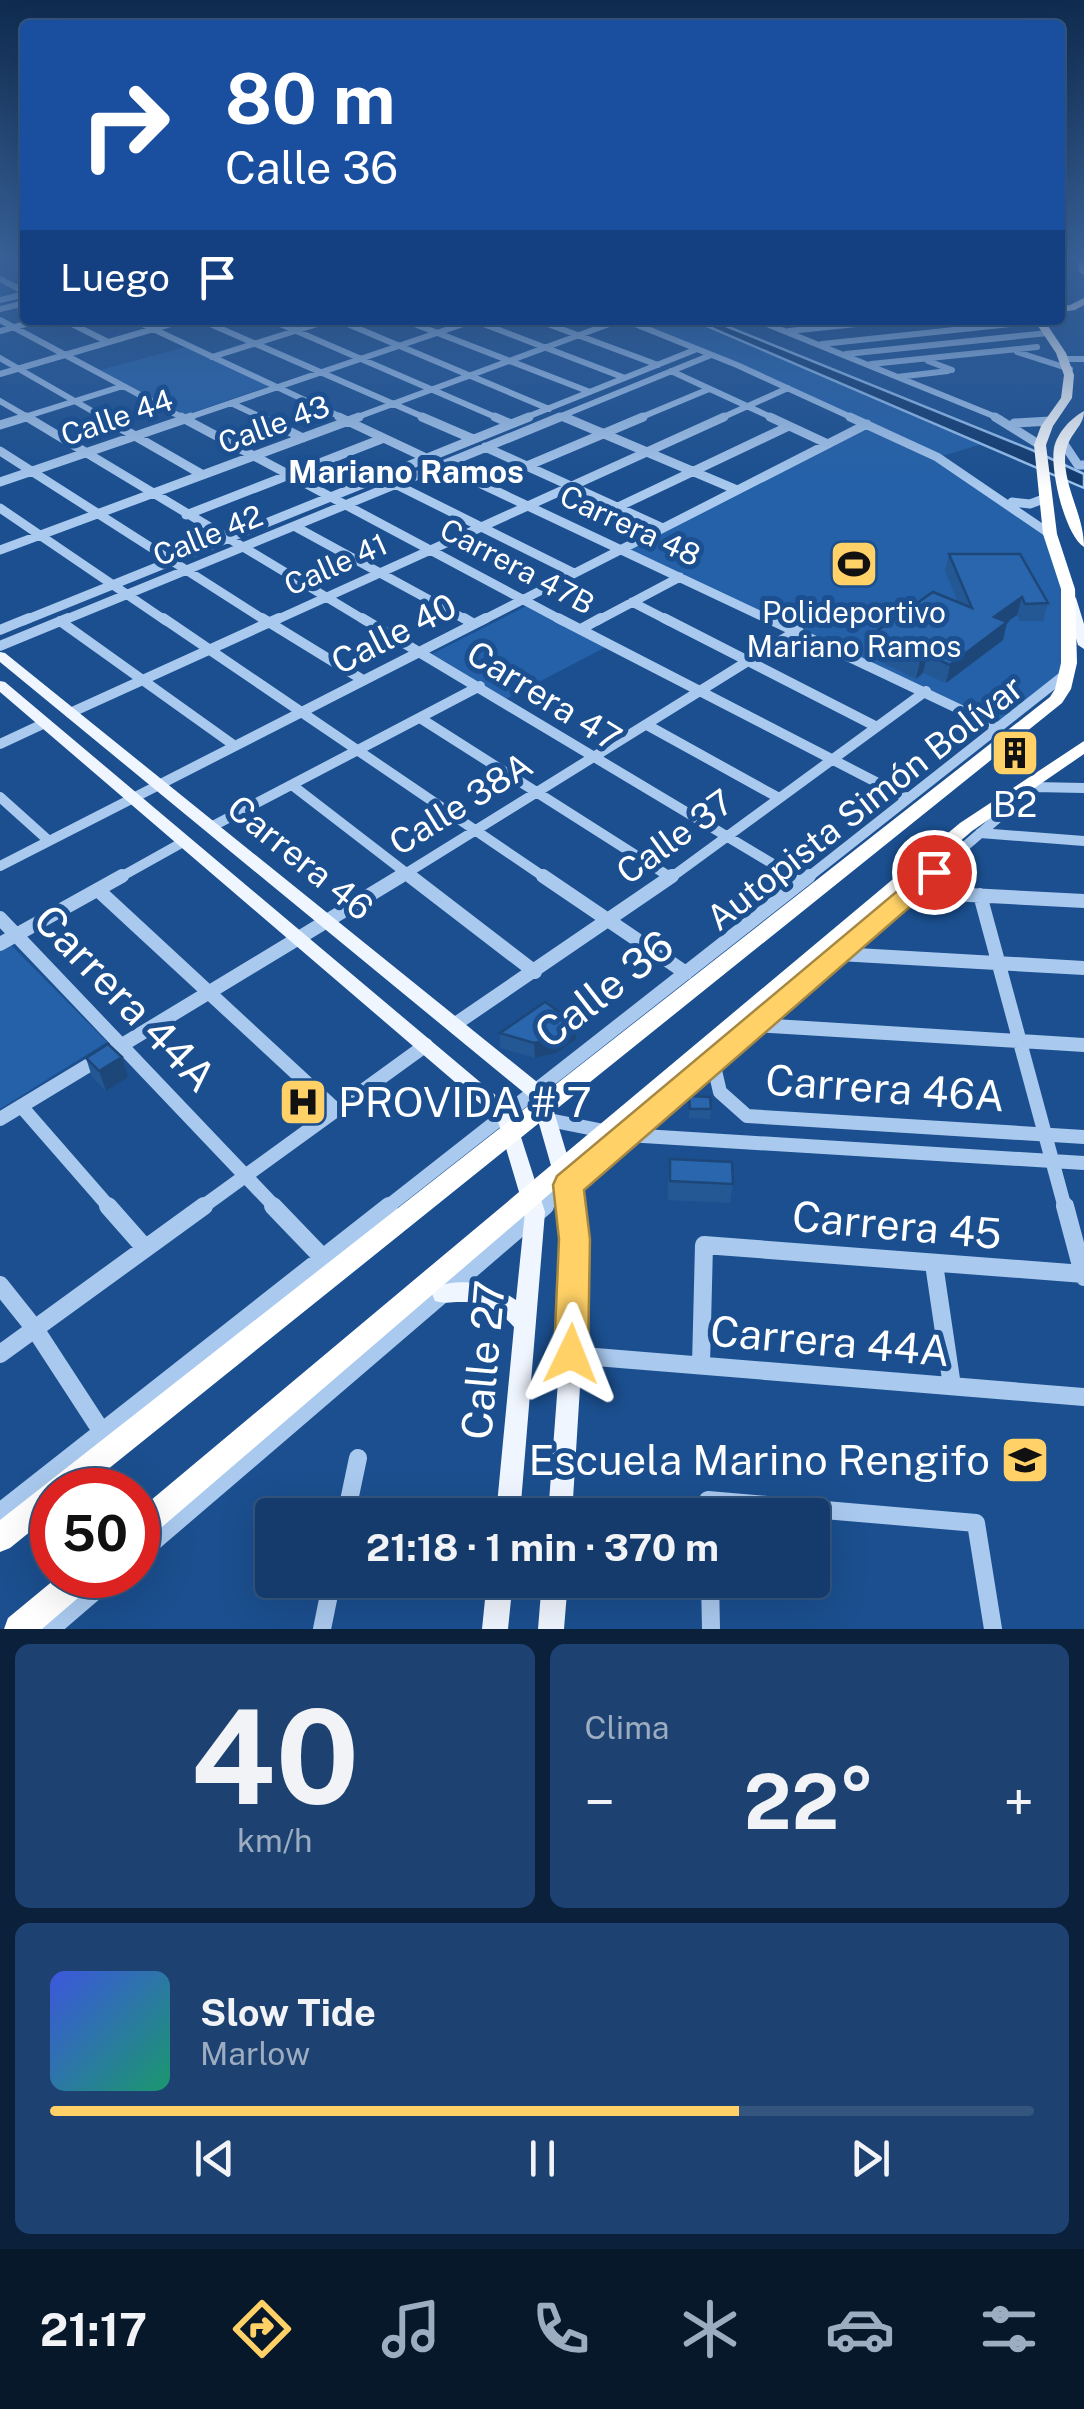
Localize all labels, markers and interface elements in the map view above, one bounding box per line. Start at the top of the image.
text: 80 m [225,57,395,140]
icon: right [60,60,190,190]
text: Calle 36 [225,141,398,194]
icon: arrive [190,250,245,305]
text: Luego [60,255,170,300]
street label: Calle 44 [56,381,177,453]
street label: Calle 43 [213,387,334,461]
district label: Mariano Ramos [288,453,524,490]
street label: Carrera 48 [555,477,706,573]
street label: Calle 42 [148,497,268,573]
street label: Carrera 47B [434,510,601,622]
street label: Calle 41 [278,525,393,603]
sports icon: Polideportivo Mariano Ramos [828,538,880,590]
street label: Calle 40 [325,585,463,682]
place label: Polideportivo Mariano Ramos [747,594,961,664]
street label: Carrera 47 [460,632,629,759]
street label: Autopista Simón Bolívar [699,667,1031,939]
building icon: B2 [989,727,1041,779]
street label: Calle 38A [382,744,540,863]
street label: Calle 37 [609,781,741,892]
place label: B2 [993,784,1037,825]
street label: Carrera 46 [219,787,381,929]
pin [892,830,977,915]
icon: arrive [907,845,962,900]
street label: Carrera 44A [24,894,226,1101]
street label: Calle 36 [525,920,682,1058]
street label: Carrera 46A [764,1055,1006,1120]
hospital icon: PROVIDA # 7 [277,1076,329,1128]
place label: PROVIDA # 7 [338,1077,592,1126]
street label: Carrera 45 [790,1191,1004,1258]
street label: Calle 27 [451,1278,514,1442]
position arrow [519,1302,623,1406]
street label: Carrera 44A [708,1306,952,1375]
school or university icon: Escuela Marino Rengifo [999,1434,1051,1486]
place label: Escuela Marino Rengifo [529,1435,990,1484]
speed limit sign: 50 [30,1468,160,1598]
text: 21:18 · 1 min · 370 m [366,1525,719,1570]
text: 40 [190,1681,359,1833]
text: Clima [585,1709,670,1746]
text: 22° [744,1758,875,1846]
text: − [585,1770,615,1834]
text: + [1004,1770,1034,1834]
text: km/h [237,1822,312,1859]
text: Slow Tide [200,1990,376,2035]
text: Marlow [200,2035,310,2072]
icon: previous [187,2131,242,2186]
icon: pause [515,2131,570,2186]
icon: next [843,2131,898,2186]
icon: directions [227,2294,297,2364]
icon: music [376,2294,446,2364]
icon: phone [526,2294,596,2364]
icon: climate [675,2294,745,2364]
icon: car [825,2294,895,2364]
icon: filters [974,2294,1044,2364]
text: 21:17 [40,2303,147,2356]

